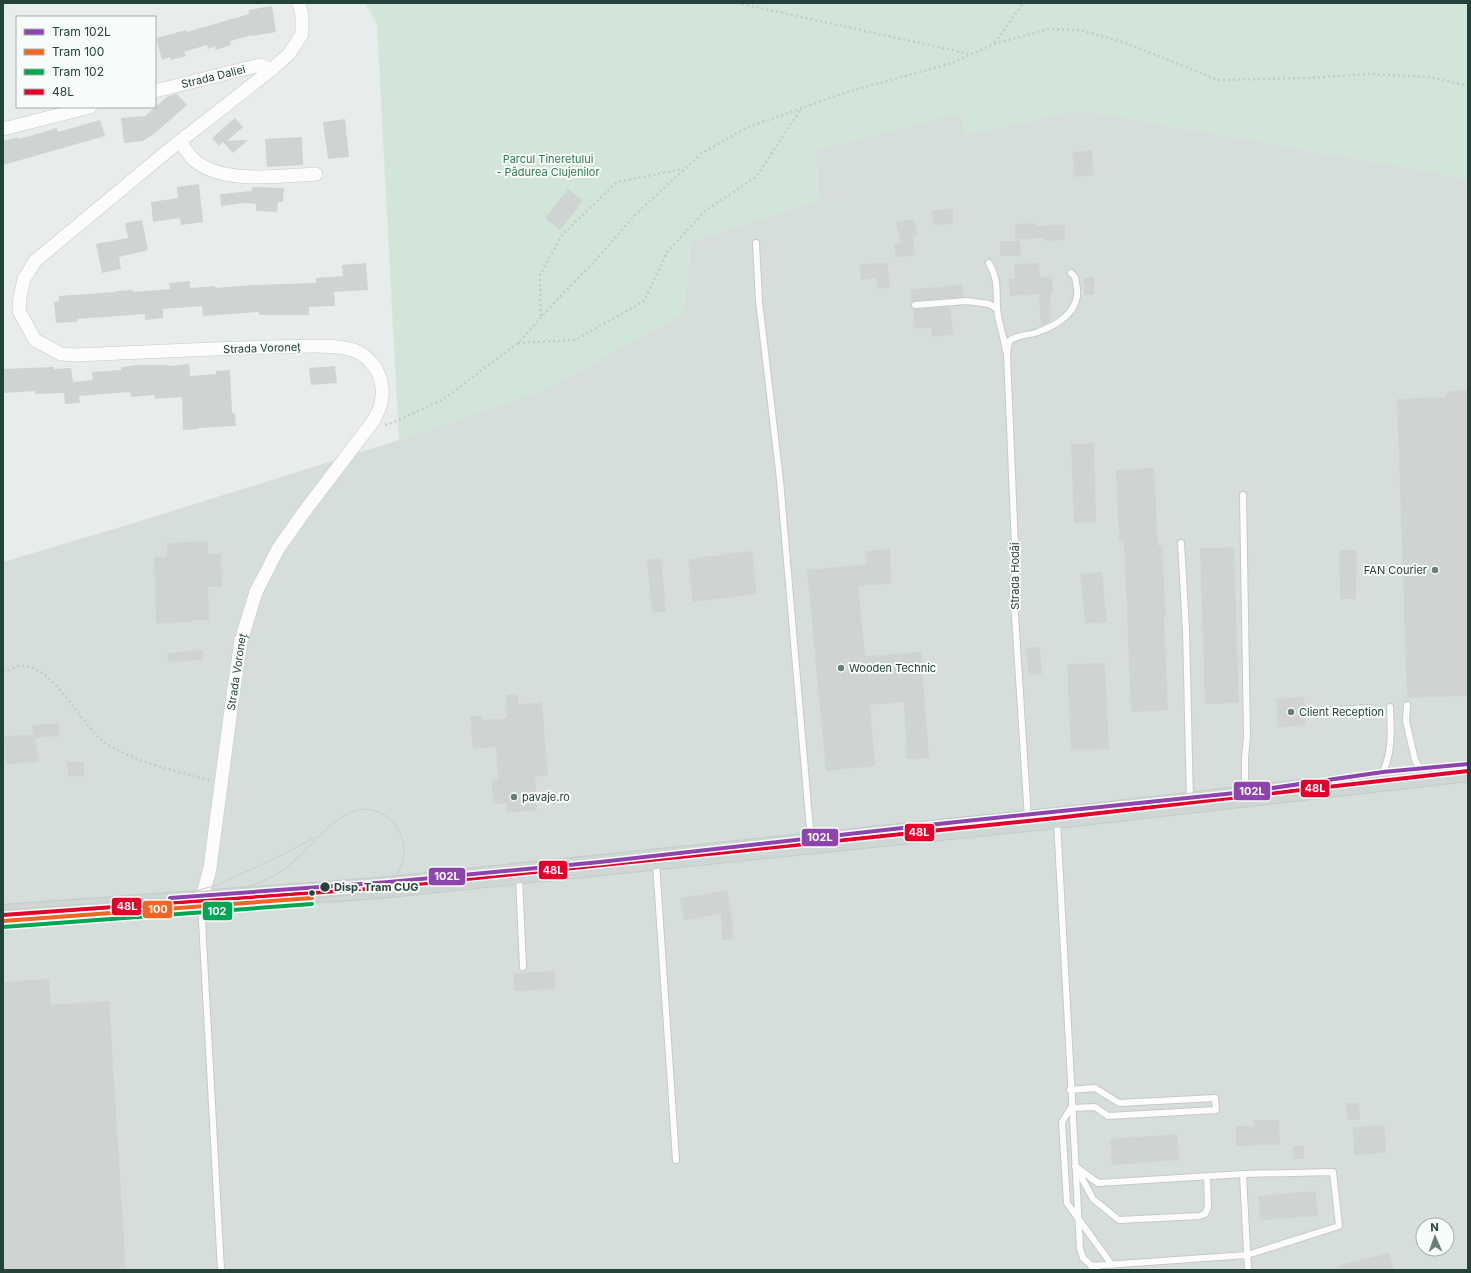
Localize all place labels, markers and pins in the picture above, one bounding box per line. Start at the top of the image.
place label: FAN Courier [1364,563,1427,577]
marker: FAN Courier [1430,565,1440,575]
place label: Wooden Technic [849,661,936,675]
marker: Wooden Technic [836,663,846,673]
place label: Client Reception [1299,705,1384,719]
marker: Client Reception [1286,707,1296,717]
place label: pavaje.ro [522,790,570,804]
marker: pavaje.ro [509,792,519,802]
marker: Disp. Tram CUG [318,880,332,894]
place label: Disp. Tram CUG [334,880,418,894]
unlabelled marker [307,888,317,898]

